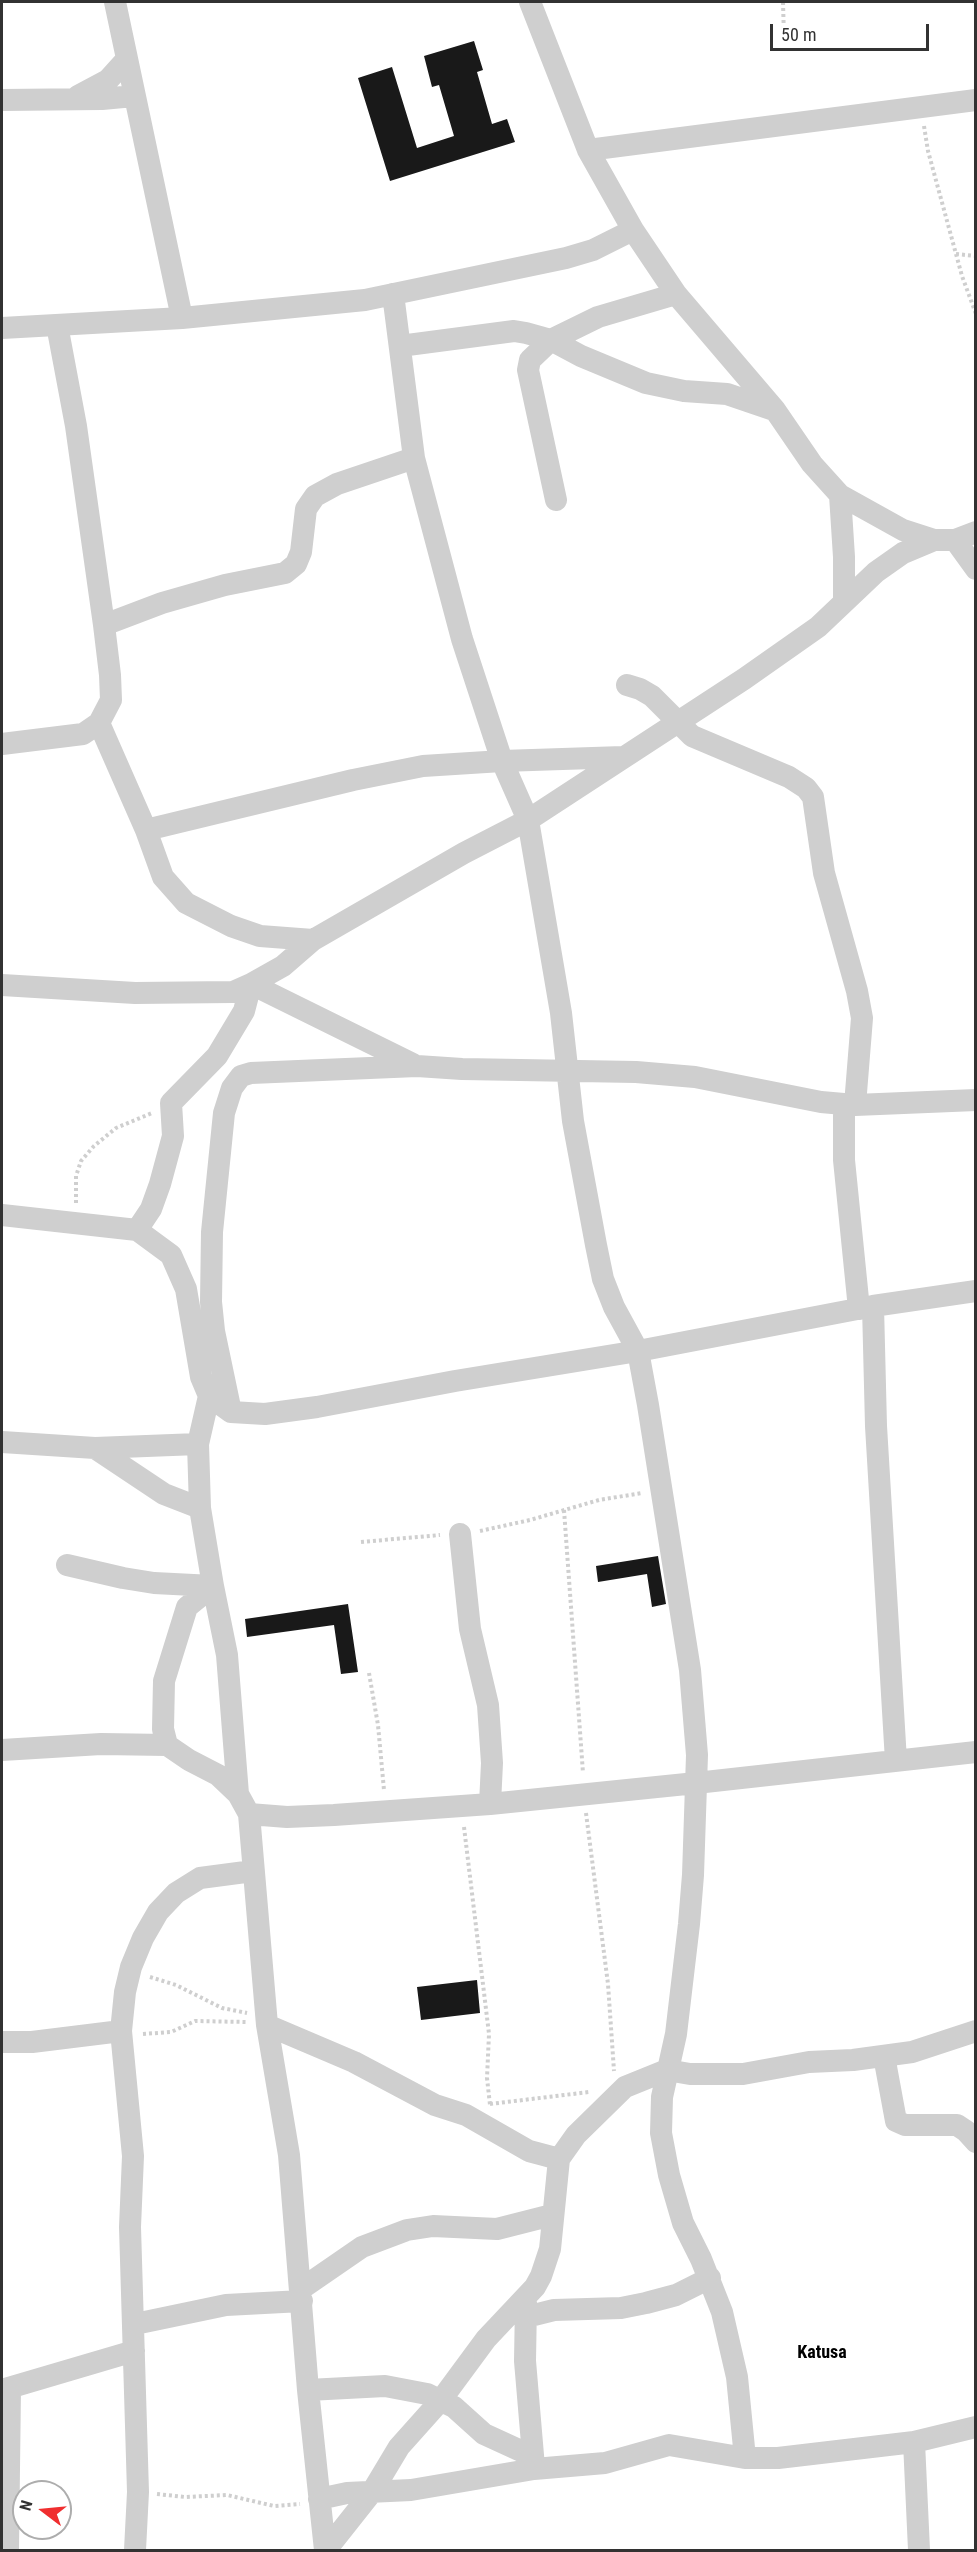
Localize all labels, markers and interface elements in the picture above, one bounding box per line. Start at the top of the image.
scale bar [773,12,932,50]
text: 50 m [781,24,816,45]
district label: Katusa [797,2342,847,2364]
north arrow [12,2480,72,2540]
text: N [16,2498,37,2513]

